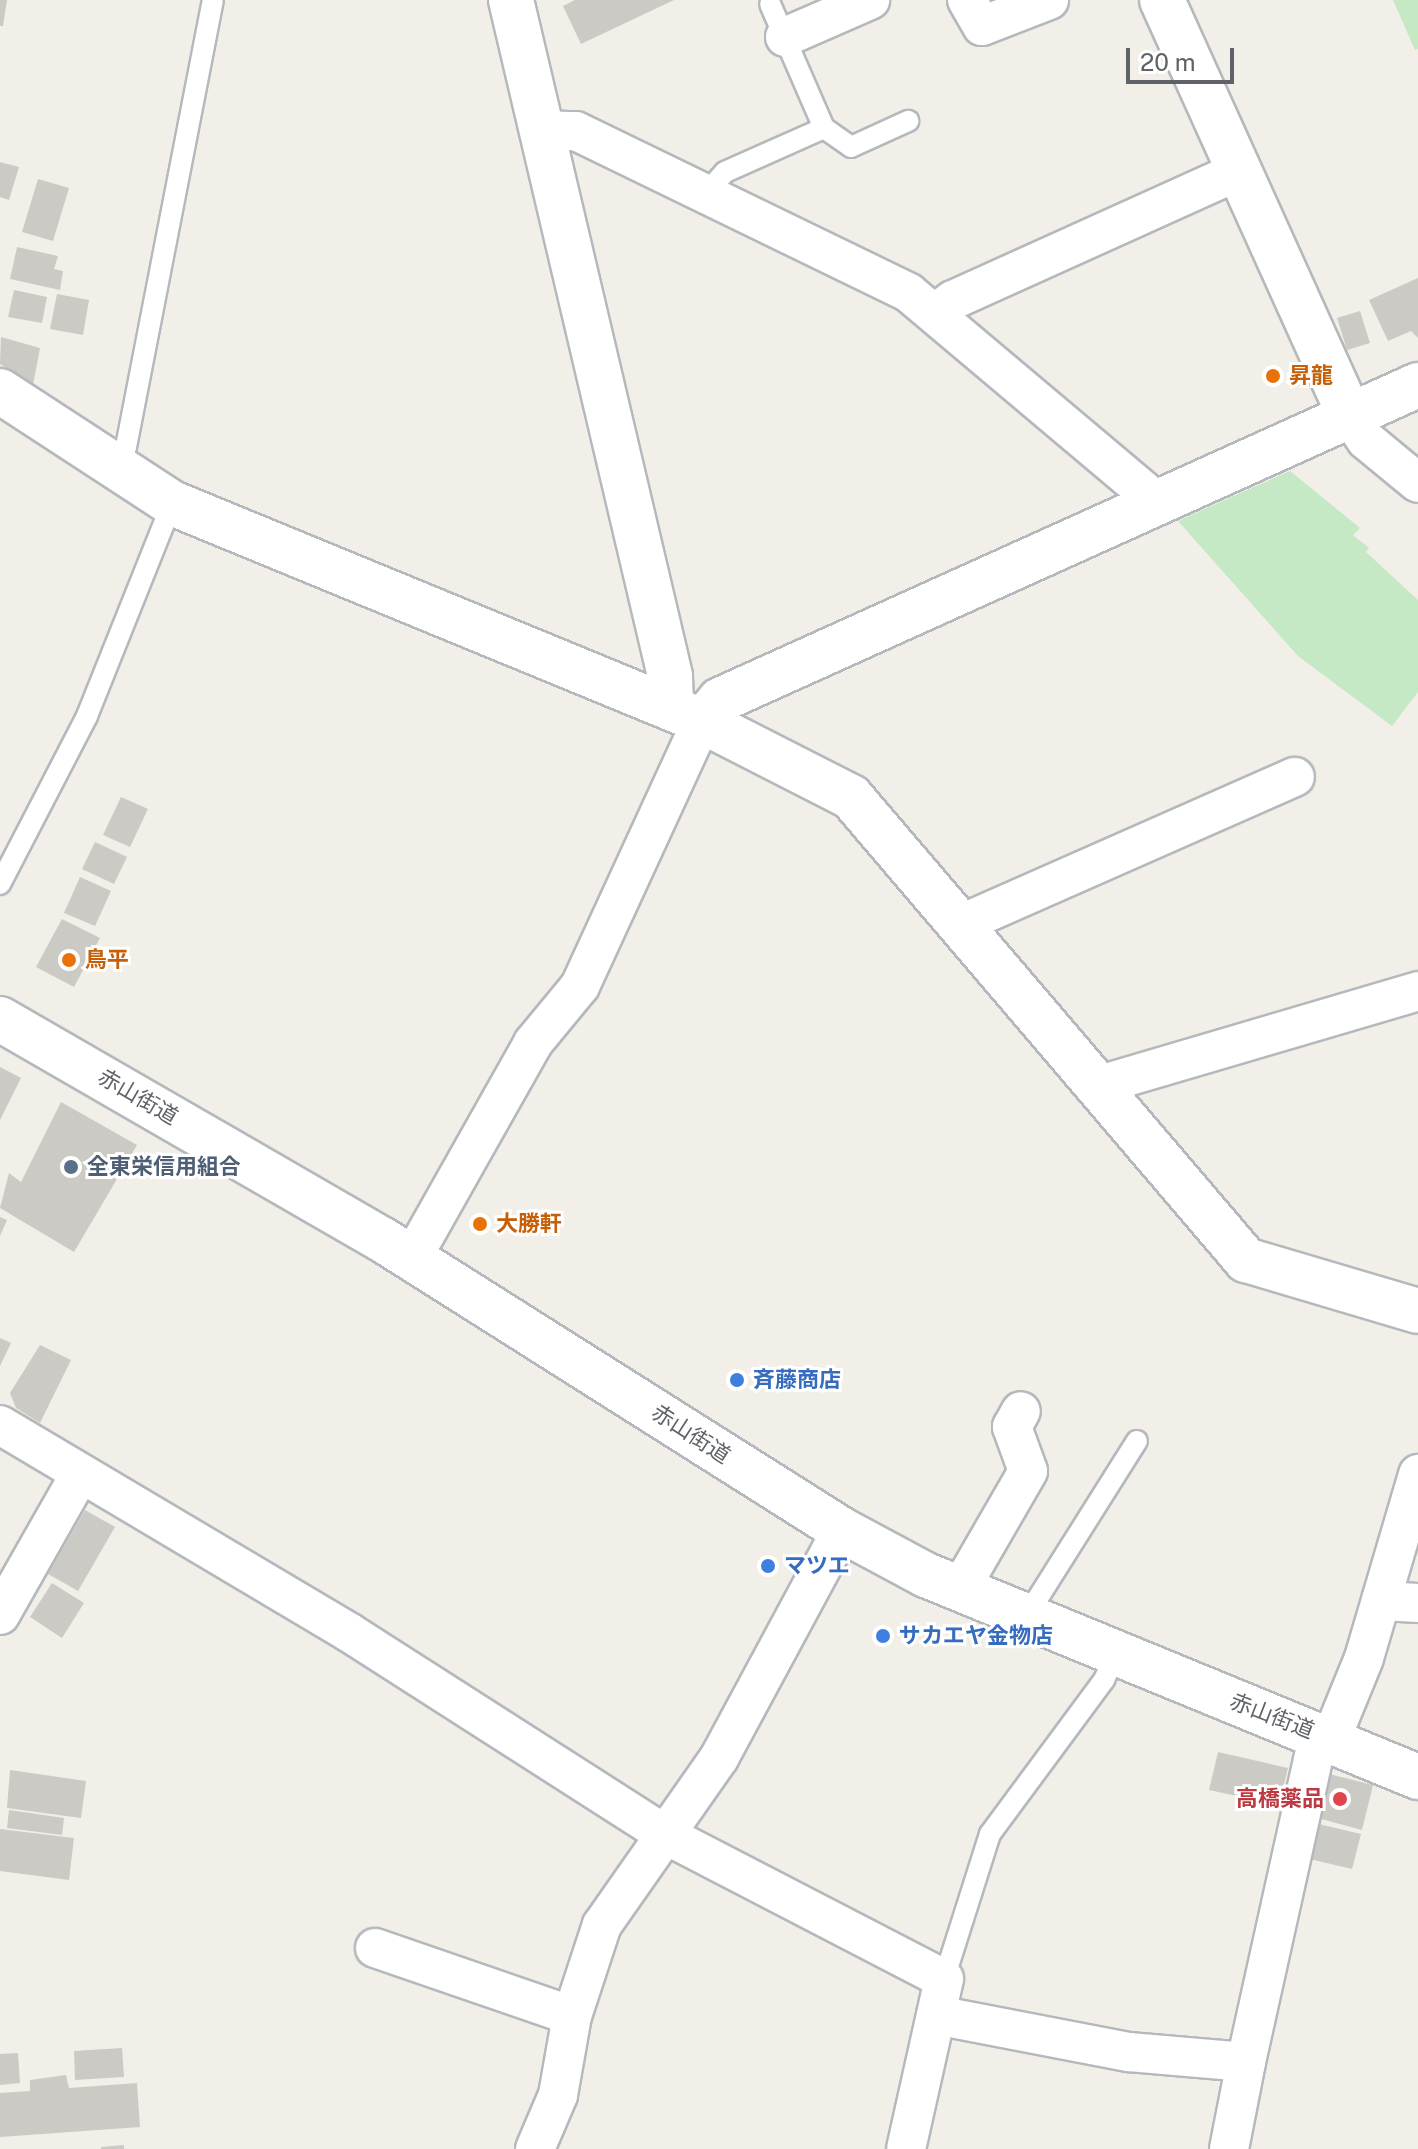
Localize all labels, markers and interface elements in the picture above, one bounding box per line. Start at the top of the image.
scale bar [1130,32,1238,82]
text: 20 m [1140,48,1196,76]
place label: 昇龍 [1289,363,1333,389]
marker: 昇龍 [1264,367,1282,385]
place label: 鳥平 [85,947,129,973]
marker: 鳥平 [60,951,78,969]
street label: 赤山街道 [93,1064,183,1130]
place label: 全東栄信用組合 [87,1154,241,1180]
marker: 全東栄信用組合 [62,1158,80,1176]
place label: 大勝軒 [496,1211,562,1237]
marker: 大勝軒 [471,1215,489,1233]
place label: 斉藤商店 [753,1367,841,1393]
marker: 斉藤商店 [728,1371,746,1389]
street label: 赤山街道 [647,1399,735,1469]
place label: マツエ [784,1553,850,1579]
marker: マツエ [759,1557,777,1575]
place label: サカエヤ金物店 [899,1623,1053,1649]
marker: サカエヤ金物店 [874,1627,892,1645]
street label: 赤山街道 [1226,1688,1318,1744]
place label: 高橋薬品 [1236,1786,1324,1812]
marker: 高橋薬品 [1331,1790,1349,1808]

